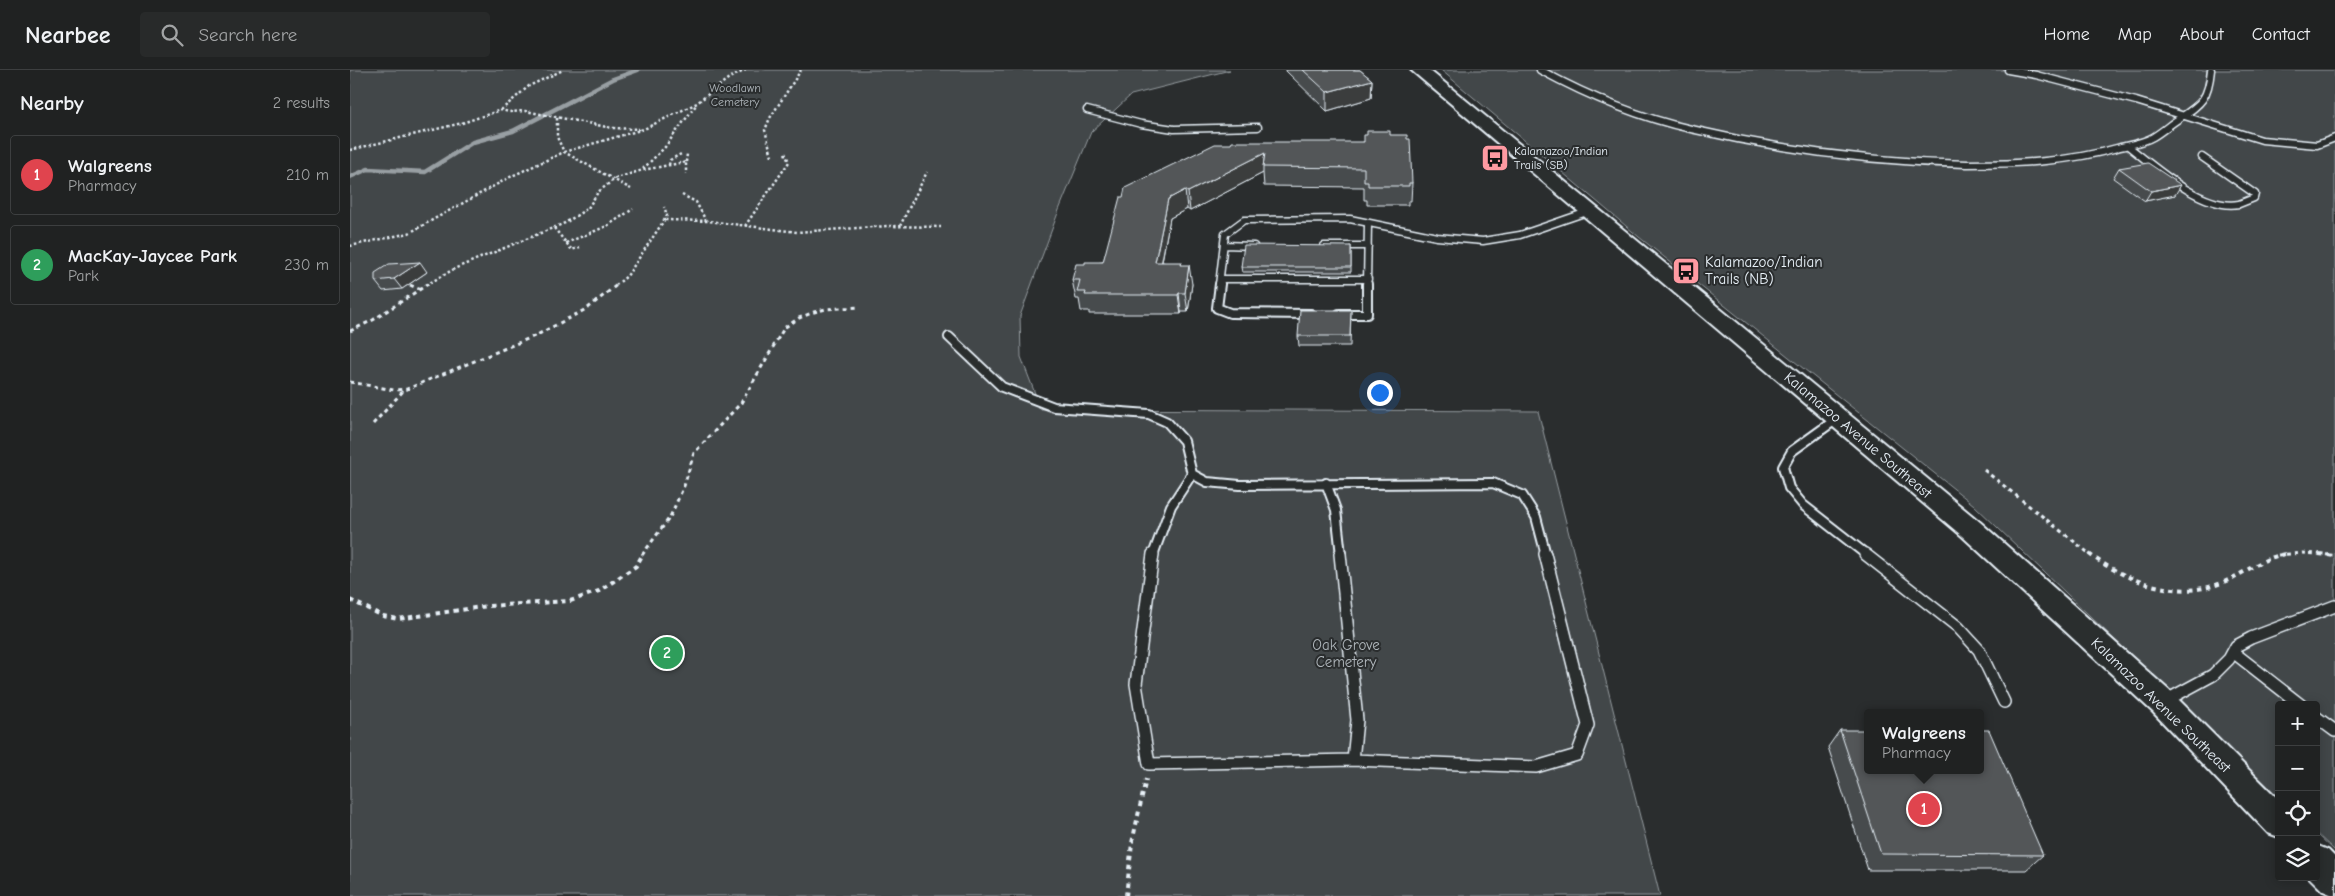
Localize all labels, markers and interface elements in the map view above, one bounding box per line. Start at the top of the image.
search box [140,12,490,57]
text: Nearbee [25,21,110,49]
icon: search [158,21,186,49]
text: Search here [198,24,297,46]
text: Home [2043,24,2090,45]
text: Map [2118,24,2152,45]
text: About [2180,24,2224,45]
text: Contact [2252,24,2310,45]
park label: Woodlawn Cemetery [709,81,761,109]
text: Nearby [20,91,84,115]
text: 2 results [273,94,330,112]
bus stop icon: Kalamazoo/Indian Trails (SB) [1480,143,1510,173]
place label: Kalamazoo/Indian Trails (SB) [1514,144,1608,172]
text: Walgreens [68,155,152,177]
text: 1 [34,166,40,184]
text: 210 m [286,166,329,184]
text: Pharmacy [68,177,137,195]
text: MacKay-Jaycee Park [68,245,237,267]
place label: Kalamazoo/Indian Trails (NB) [1705,253,1822,288]
text: 2 [33,256,41,274]
text: 230 m [284,256,329,274]
bus stop icon: Kalamazoo/Indian Trails (NB) [1671,256,1701,286]
text: Park [68,267,99,285]
street label: Kalamazoo Avenue Southeast [1781,368,1936,502]
your location [1367,380,1393,406]
pin: 2 [651,634,683,672]
street label: Kalamazoo Avenue Southeast [2087,634,2235,777]
park label: Oak Grove Cemetery [1312,636,1380,671]
map controls [2275,701,2320,881]
button: + [2275,701,2320,746]
popup [1864,709,1984,774]
text: Walgreens [1882,722,1966,744]
text: Pharmacy [1882,744,1951,762]
button: − [2275,746,2320,791]
pin: 1 [1908,790,1940,828]
button: locate [2275,791,2320,836]
button: layers [2275,836,2320,881]

